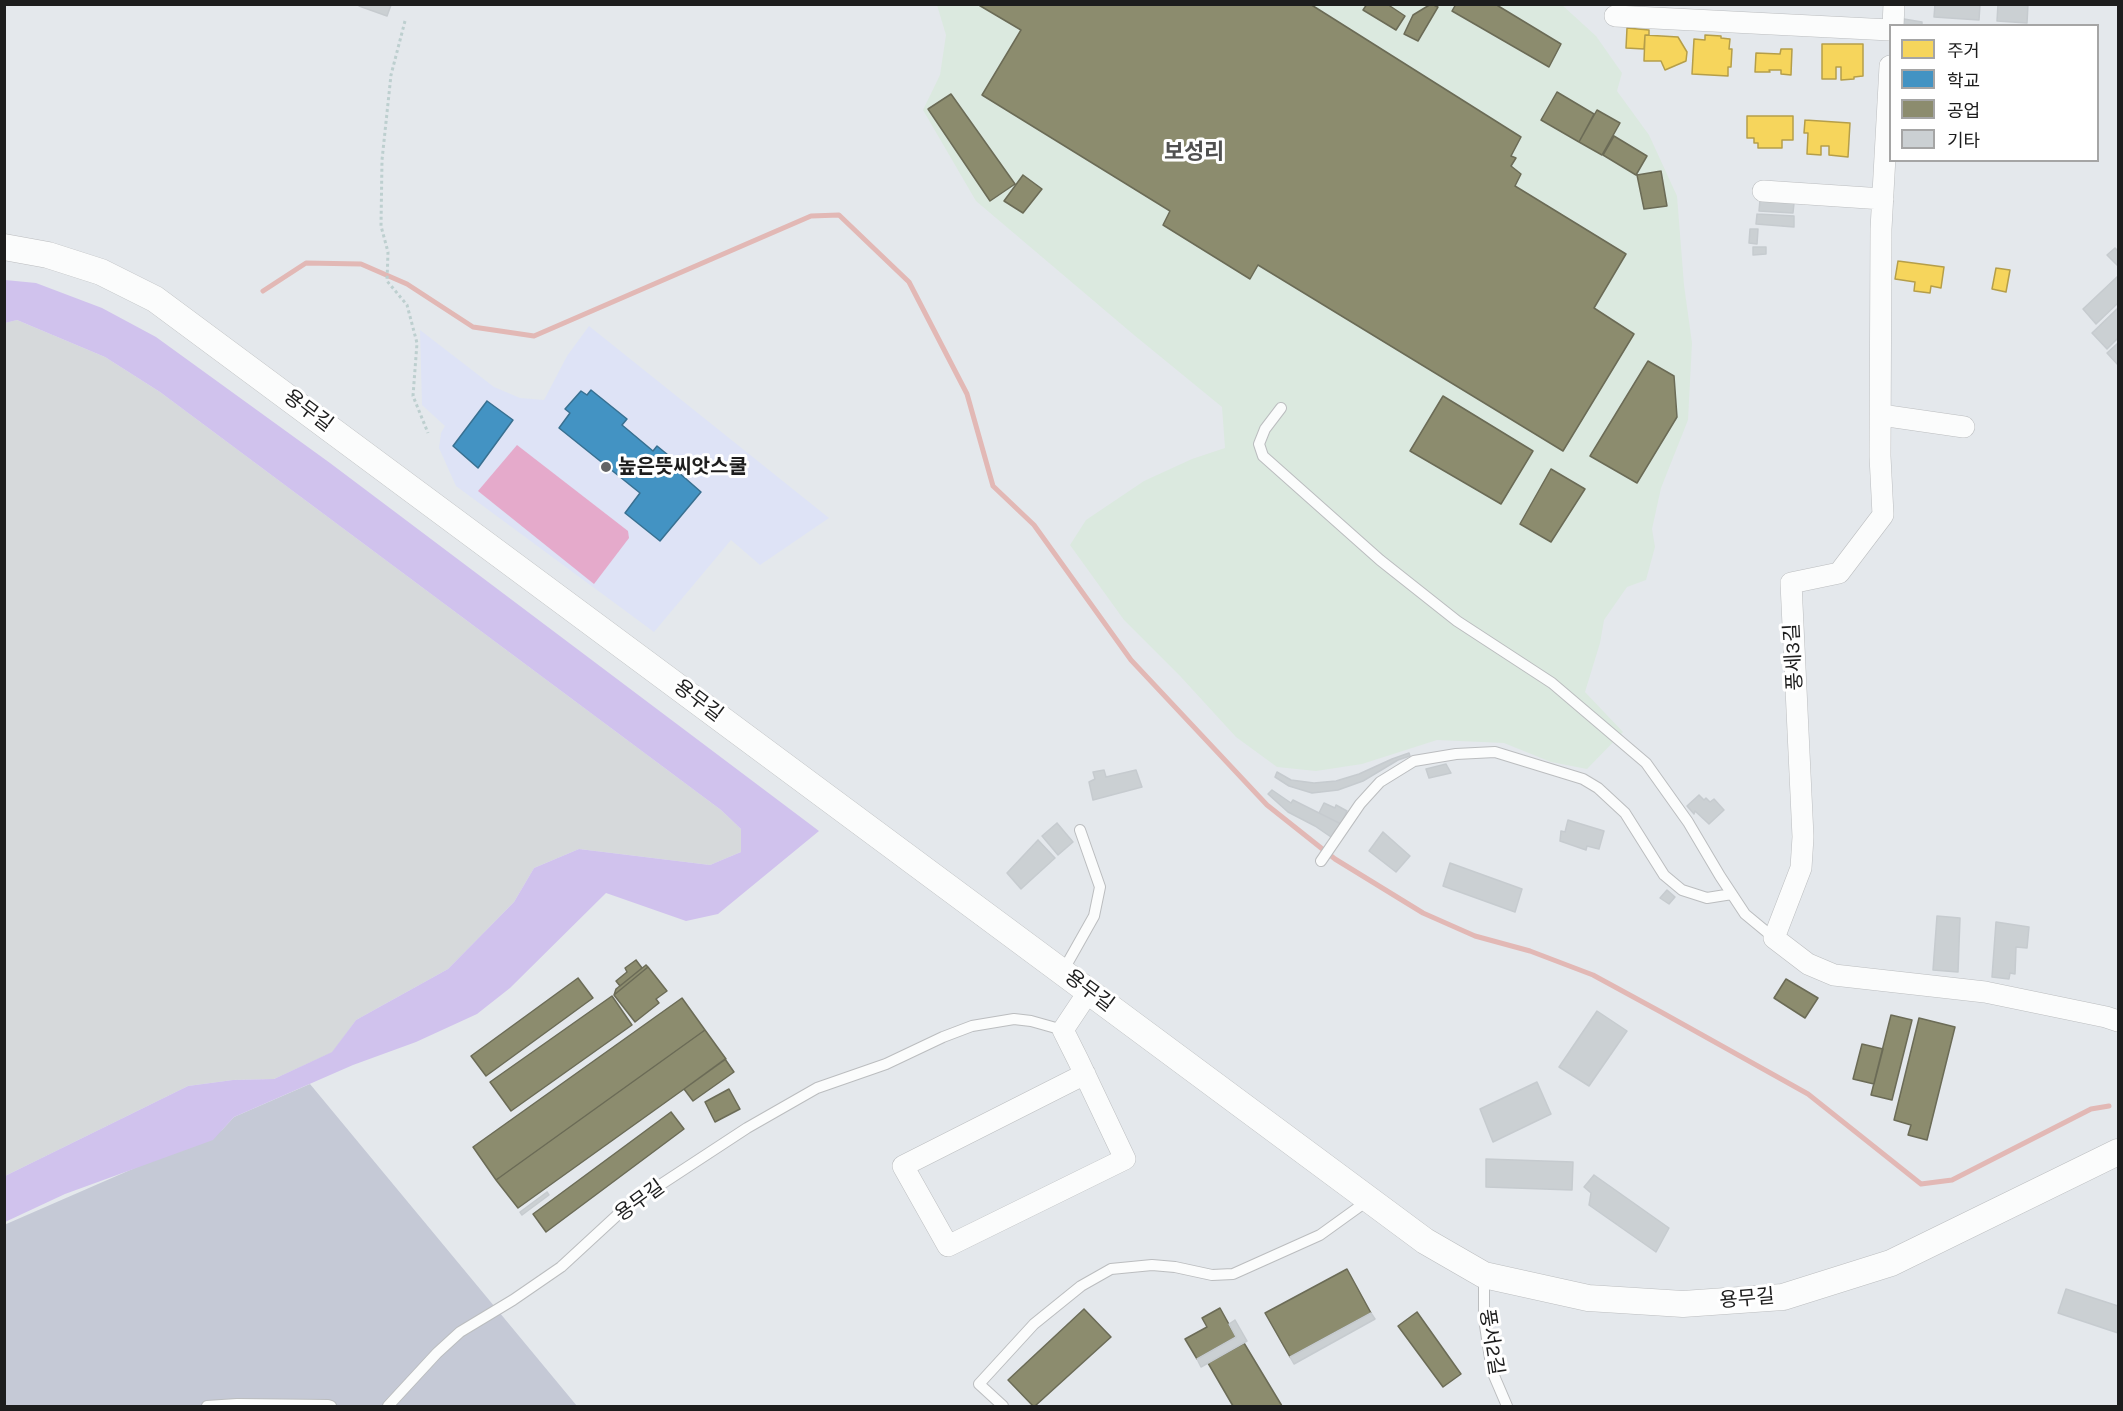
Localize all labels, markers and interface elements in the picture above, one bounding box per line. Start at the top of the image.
legend [1889,24,2099,162]
text: 주거 [1947,40,1980,62]
text: 학교 [1947,70,1980,92]
text: 공업 [1947,100,1980,122]
text: 기타 [1947,130,1980,152]
district label: 보성리 [1164,140,1224,166]
street label: 용무길 [279,385,337,437]
place label: 높은뜻씨앗스쿨 [618,455,747,479]
marker: 높은뜻씨앗스쿨 [599,460,613,474]
street label: 풍세3길 [1780,623,1808,691]
street label: 용무길 [669,675,727,727]
street label: 용무길 [1060,965,1118,1017]
street label: 용무길 [611,1175,669,1227]
street label: 용무길 [1718,1285,1776,1313]
street label: 풍서2길 [1474,1307,1508,1377]

